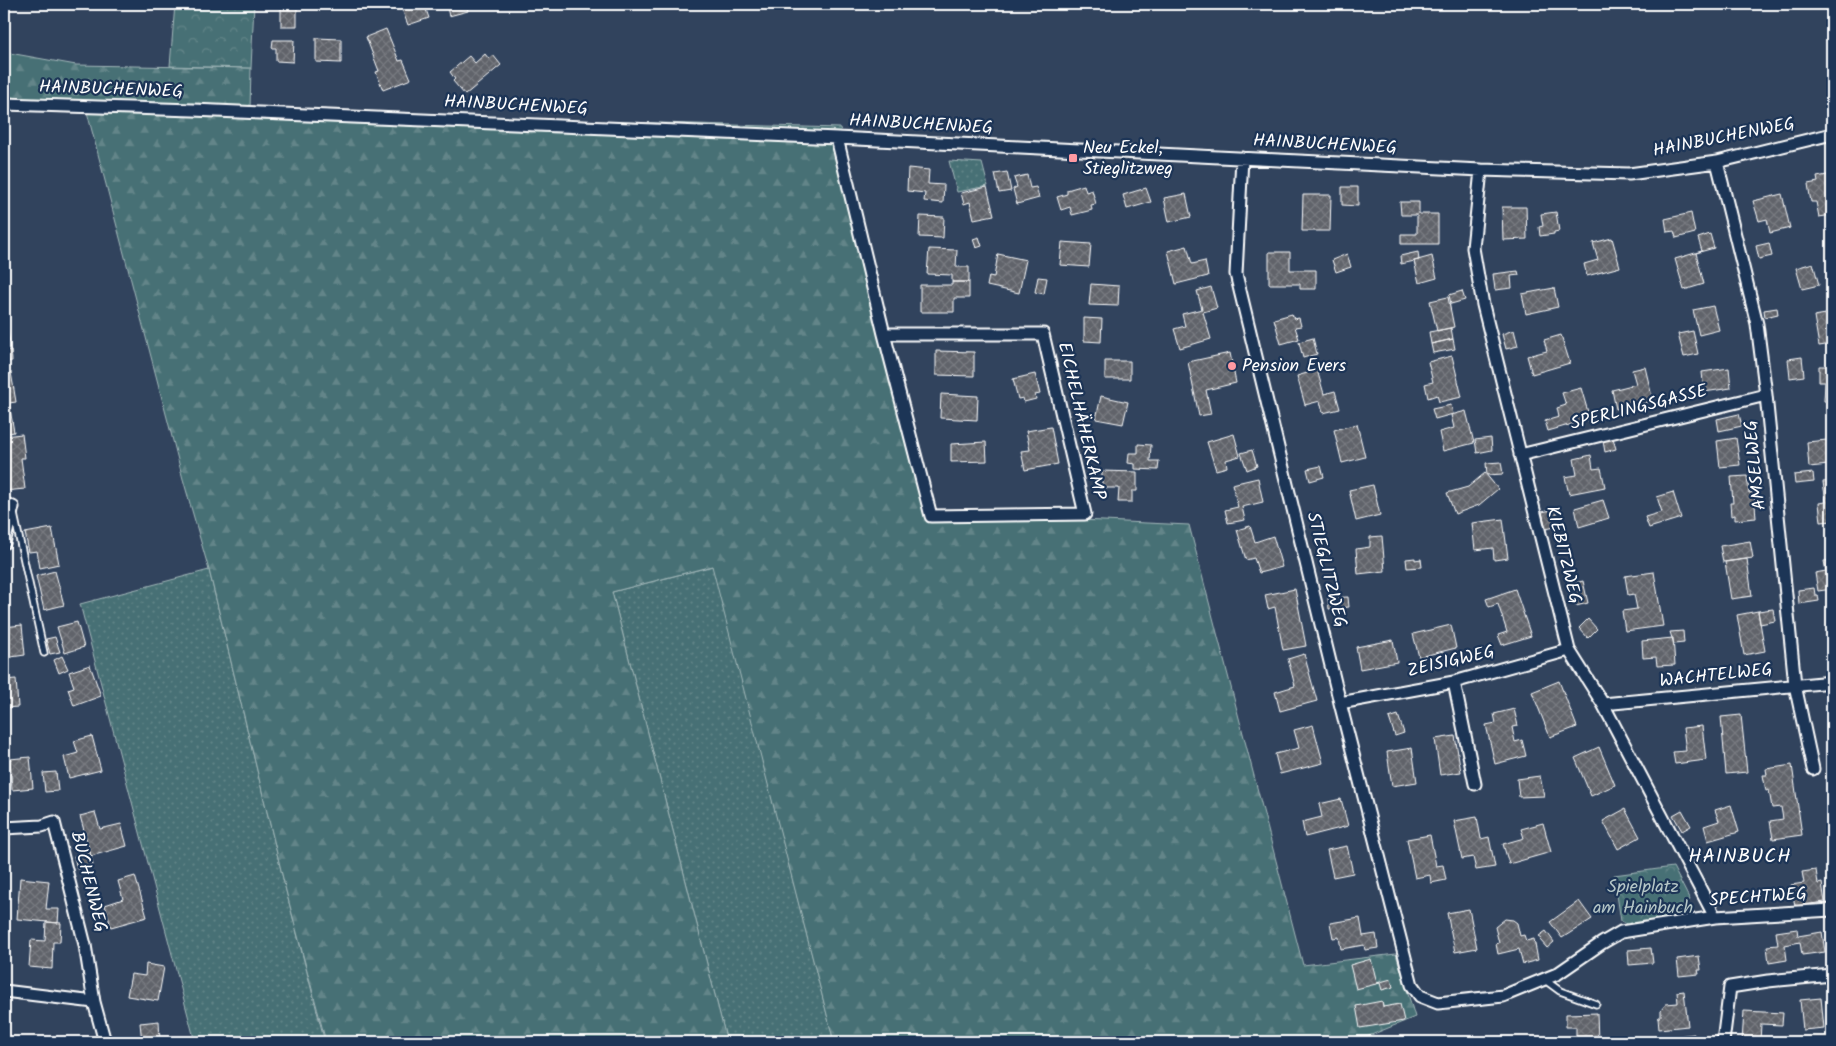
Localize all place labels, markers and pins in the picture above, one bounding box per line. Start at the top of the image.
place label: Neu Eckel, Stieglitzweg [1083,134,1173,184]
marker: Neu Eckel, Stieglitzweg [1067,152,1079,164]
place label: Pension Evers [1242,352,1347,381]
marker: Pension Evers [1226,360,1238,372]

